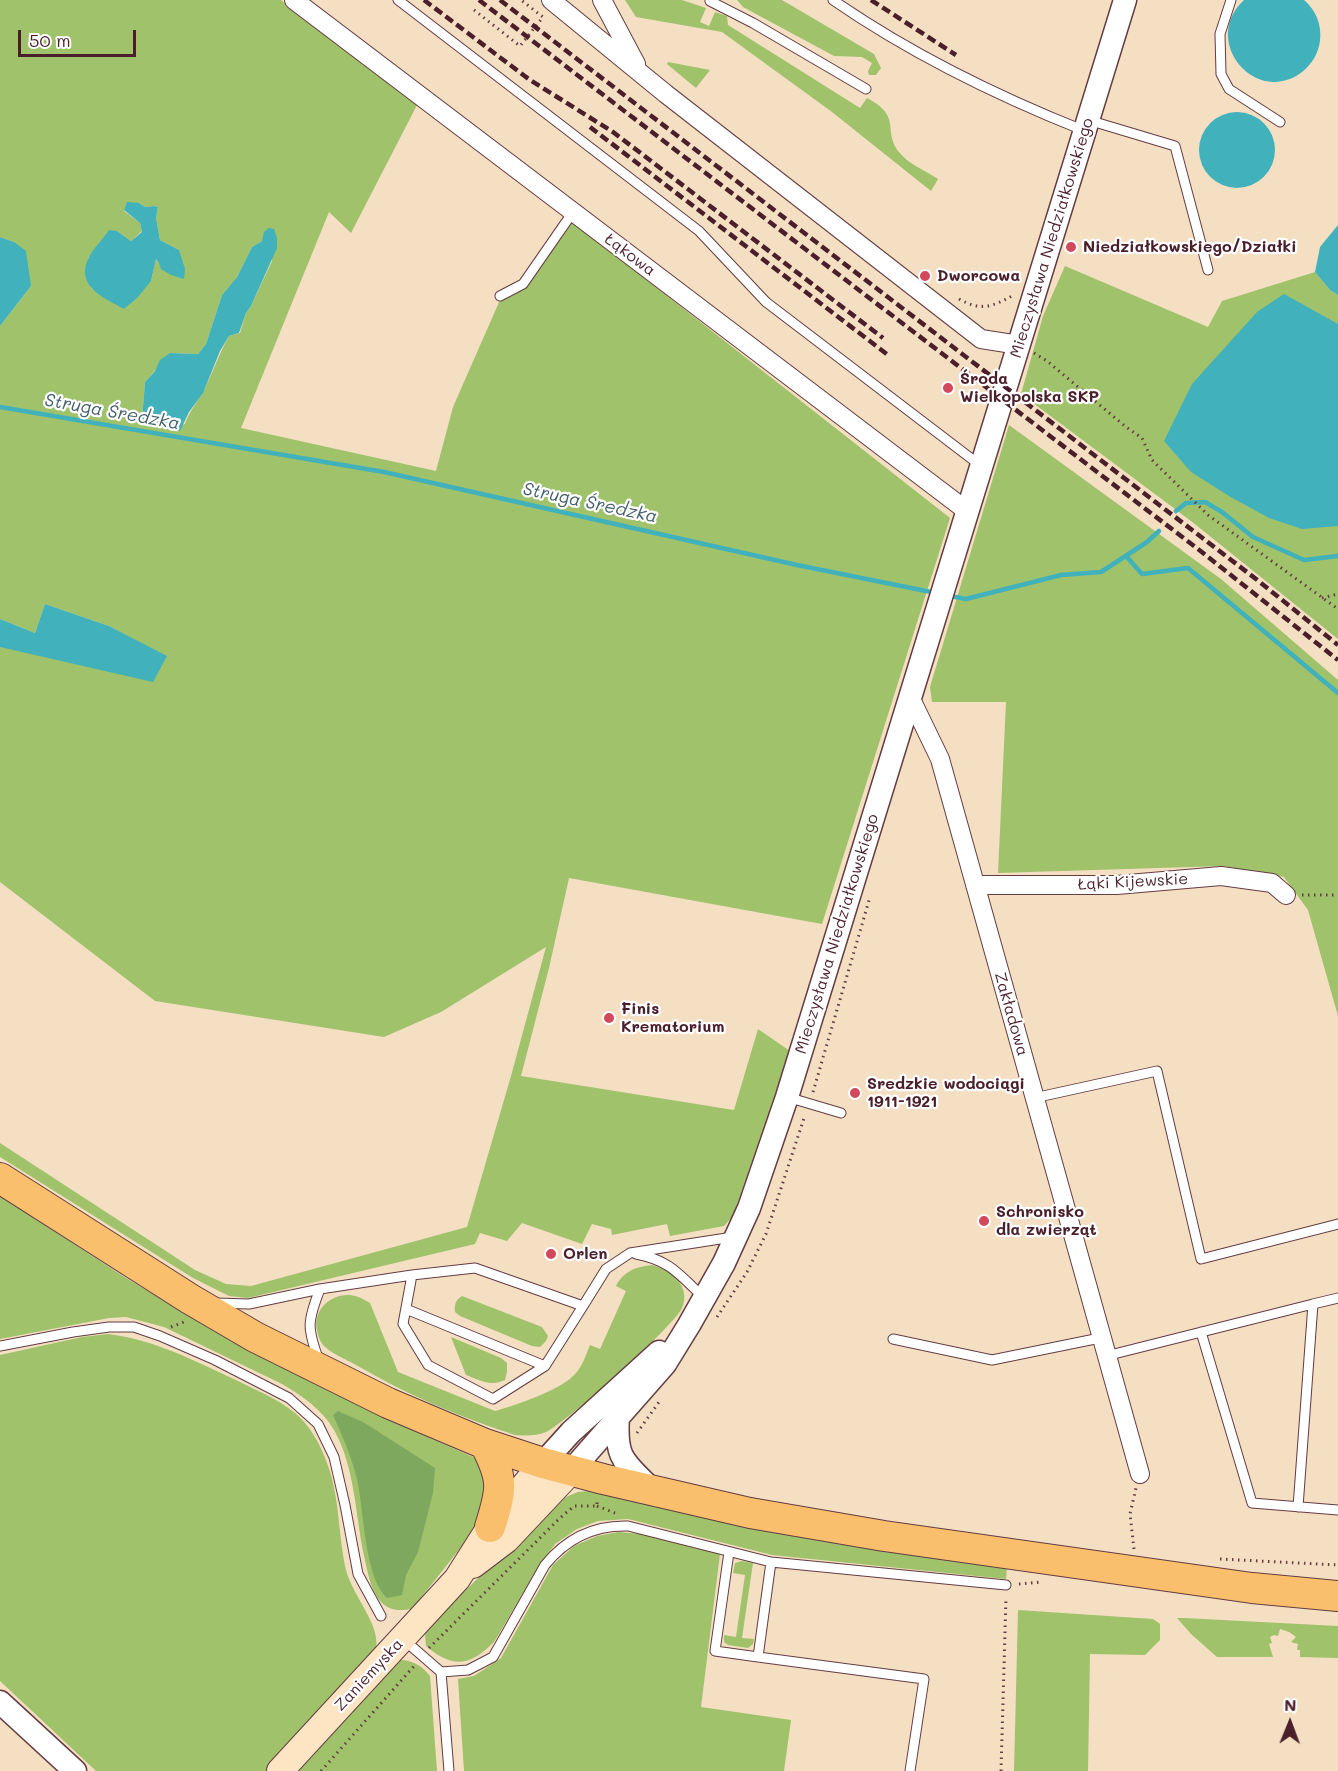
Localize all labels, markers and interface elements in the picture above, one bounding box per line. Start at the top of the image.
scale bar [21,18,140,56]
text: 50 m [29,28,71,52]
street label: Mieczysława Niedziałkowskiego [1006,116,1098,360]
street label: Łąkowa [601,230,659,280]
place label: Niedziałkowskiego/Działki [1083,237,1297,257]
marker: Niedziałkowskiego/Działki [1064,240,1078,254]
place label: Dworcowa [937,266,1020,286]
marker: Dworcowa [918,269,932,283]
place label: Środa Wielkopolska SKP [960,369,1099,407]
marker: Środa Wielkopolska SKP [941,381,955,395]
water label: Struga Średzka [43,389,181,435]
water label: Struga Średzka [521,478,659,528]
street label: Mieczysława Niedziałkowskiego [791,812,883,1056]
street label: Łąki Kijewskie [1077,870,1189,894]
street label: Zakładowa [990,970,1032,1058]
place label: Finis Krematorium [621,999,724,1037]
marker: Finis Krematorium [602,1011,616,1025]
place label: Sredzkie wodociągi 1911-1921 [867,1074,1025,1112]
marker: Sredzkie wodociągi 1911-1921 [848,1086,862,1100]
place label: Schronisko dla zwierząt [996,1202,1097,1240]
marker: Schronisko dla zwierząt [977,1214,991,1228]
place label: Orlen [563,1244,607,1264]
marker: Orlen [544,1247,558,1261]
street label: Zaniemyska [331,1635,407,1715]
north arrow [1260,1693,1320,1753]
text: N [1284,1694,1297,1715]

